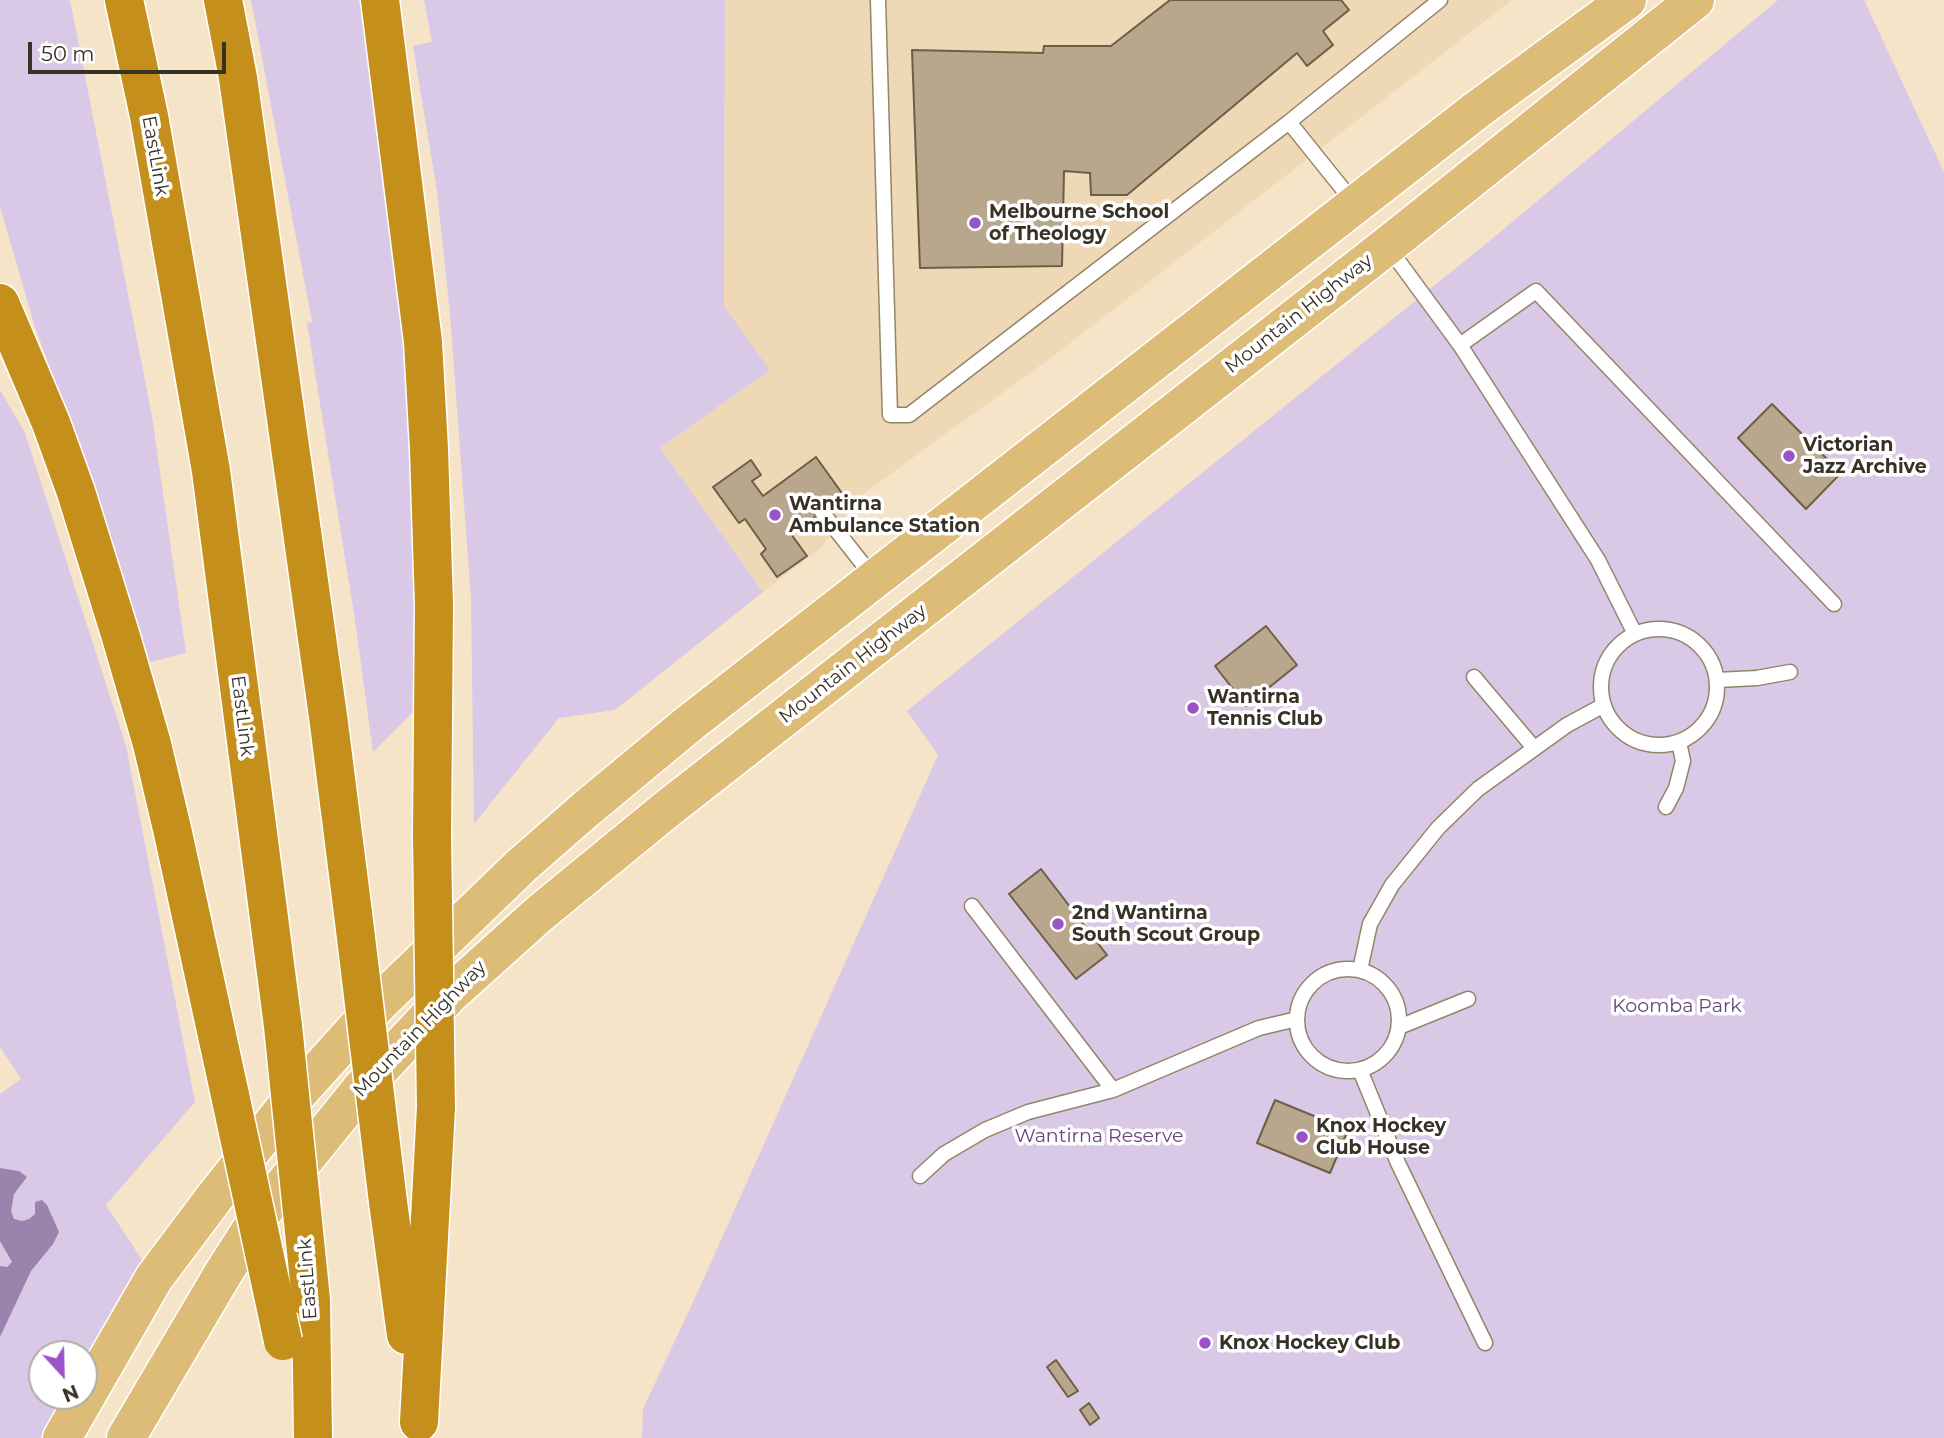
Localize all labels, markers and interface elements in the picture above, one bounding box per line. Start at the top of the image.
scale bar [32,28,229,72]
text: 50 m [41,41,95,66]
street label: EastLink [137,114,173,198]
place label: Melbourne School of Theology [989,201,1169,245]
marker: Melbourne School of Theology [967,215,983,231]
street label: Mountain Highway [1221,249,1377,379]
place label: Victorian Jazz Archive [1803,434,1927,478]
marker: Victorian Jazz Archive [1781,448,1797,464]
place label: Wantirna Ambulance Station [789,493,980,537]
marker: Wantirna Ambulance Station [767,507,783,523]
street label: Mountain Highway [775,599,931,729]
street label: EastLink [226,674,258,758]
place label: Wantirna Tennis Club [1207,686,1323,730]
marker: Wantirna Tennis Club [1185,700,1201,716]
place label: 2nd Wantirna South Scout Group [1072,902,1260,946]
marker: 2nd Wantirna South Scout Group [1050,916,1066,932]
street label: Mountain Highway [349,956,491,1102]
park label: Koomba Park [1612,995,1742,1017]
place label: Knox Hockey Club House [1316,1115,1446,1159]
park label: Wantirna Reserve [1015,1125,1183,1147]
marker: Knox Hockey Club House [1294,1129,1310,1145]
street label: EastLink [294,1238,322,1320]
place label: Knox Hockey Club [1219,1332,1400,1354]
marker: Knox Hockey Club [1197,1335,1213,1351]
north arrow [28,1340,98,1410]
text: N [59,1380,82,1407]

